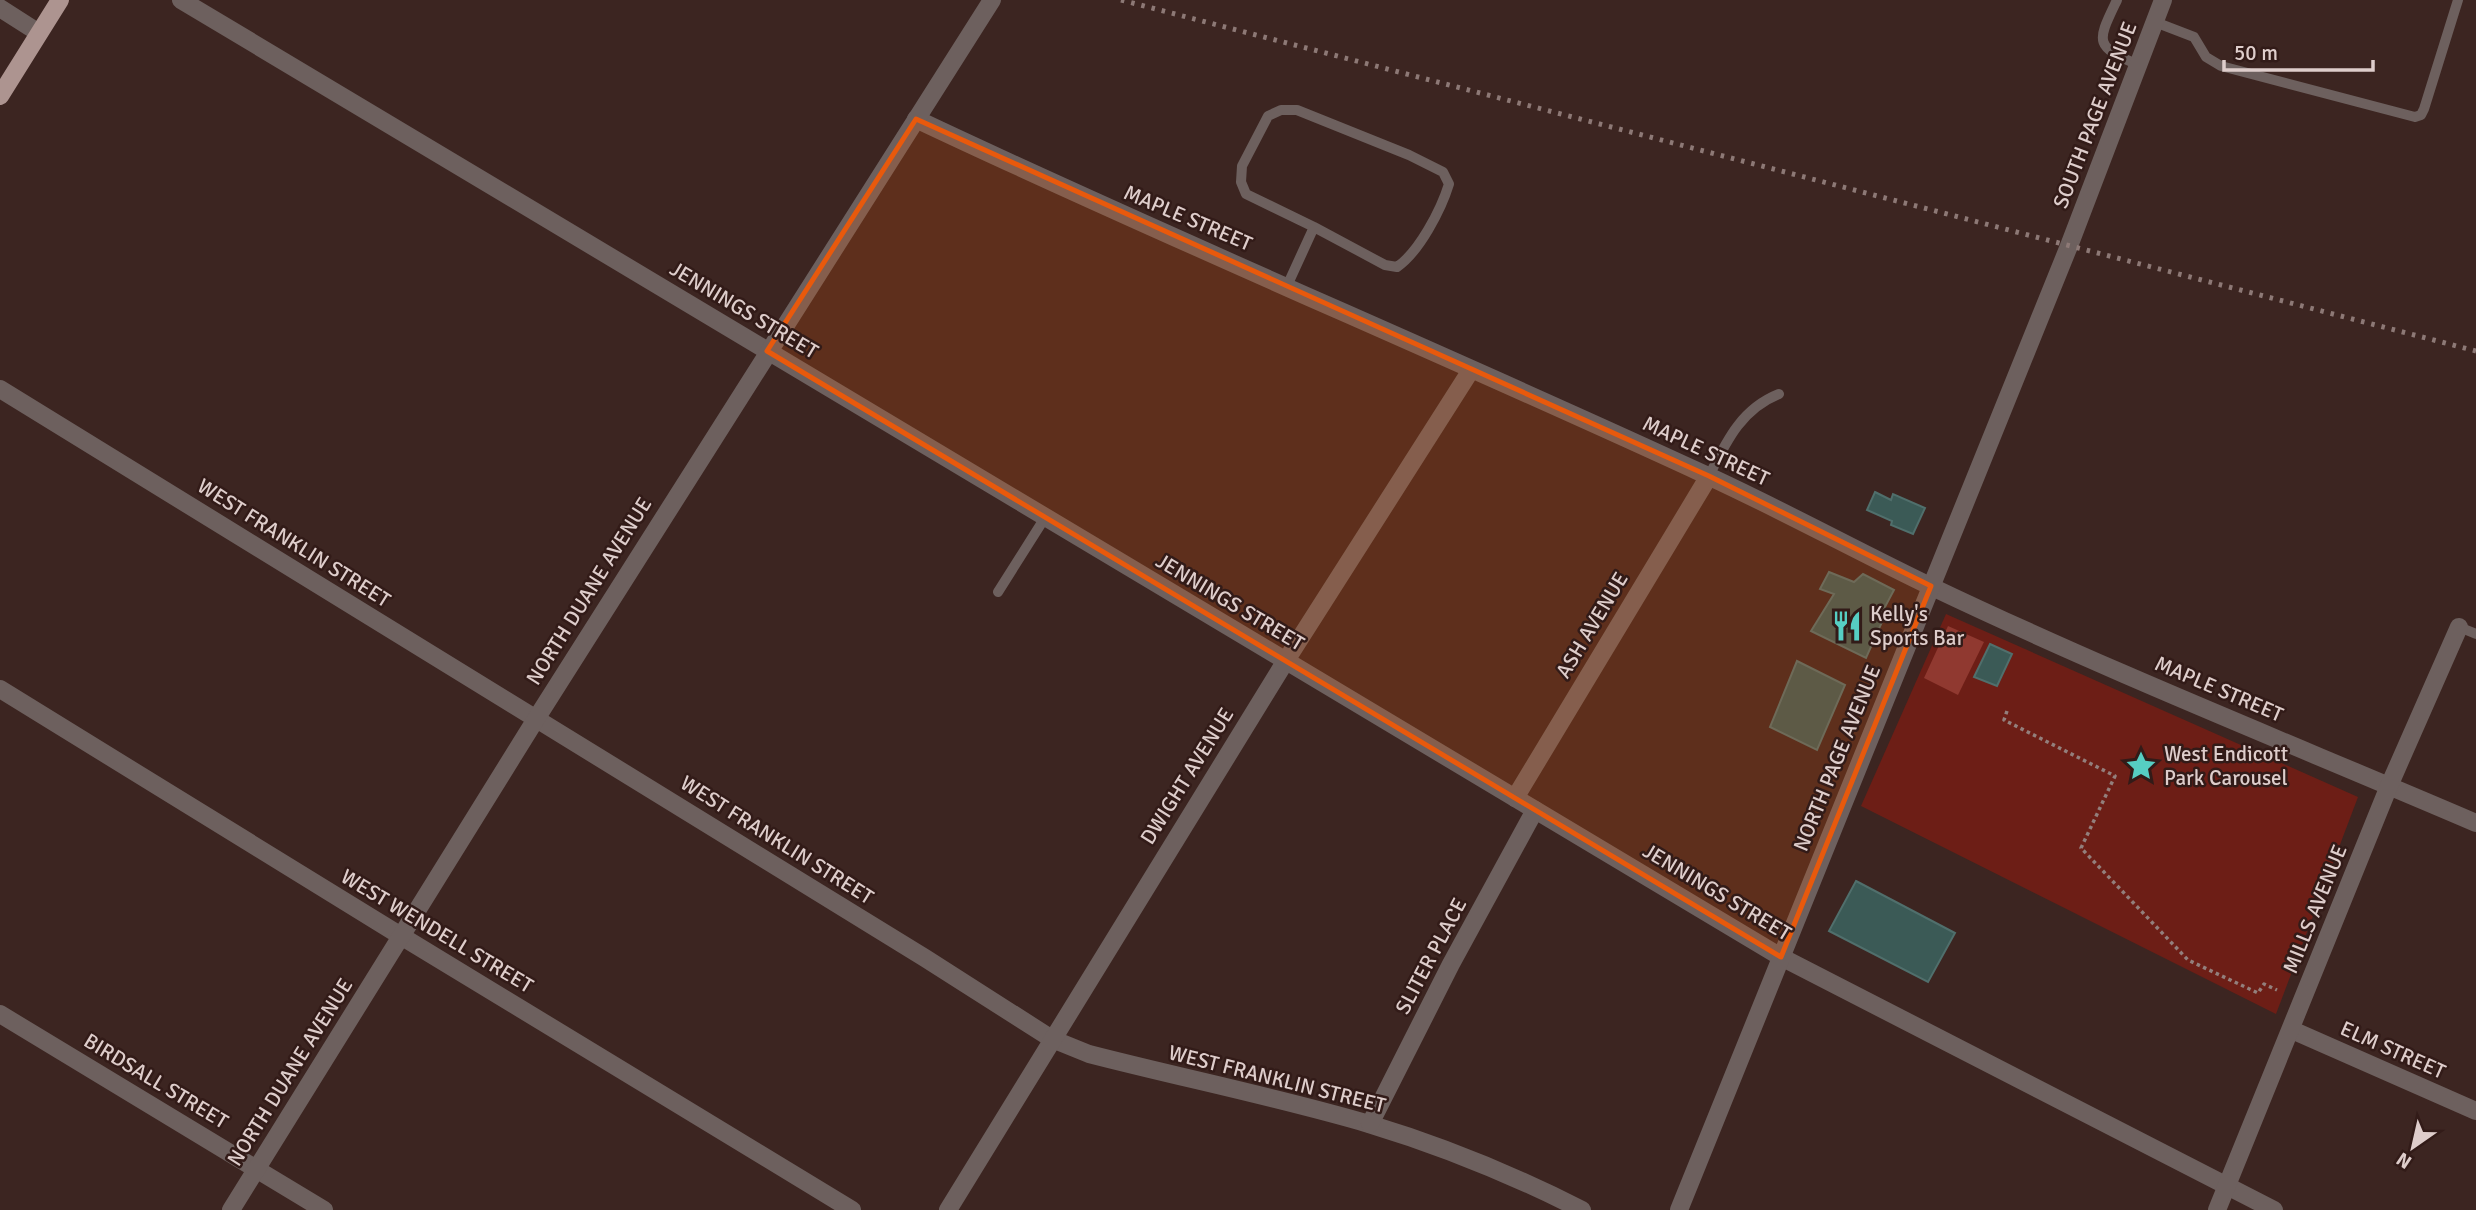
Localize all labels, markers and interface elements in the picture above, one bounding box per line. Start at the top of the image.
street label: SOUTH PAGE AVENUE [2047,18,2143,212]
scale bar [2224,28,2373,72]
text: 50 m [2234,40,2278,66]
street label: MAPLE STREET [1120,179,1257,257]
street label: JENNINGS STREET [665,256,823,365]
street label: MAPLE STREET [1638,410,1774,492]
street label: WEST FRANKLIN STREET [193,473,396,613]
street label: NORTH DUANE AVENUE [521,492,657,690]
street label: JENNINGS STREET [1151,548,1309,657]
street label: ASH AVENUE [1550,567,1634,683]
place label: Kelly's Sports Bar [1870,601,1964,651]
restaurant icon: Kelly's Sports Bar [1830,609,1864,643]
street label: MAPLE STREET [2151,650,2288,728]
street label: NORTH PAGE AVENUE [1788,661,1886,855]
street label: DWIGHT AVENUE [1135,703,1239,849]
place label: West Endicott Park Carousel [2164,741,2288,791]
place icon: West Endicott Park Carousel [2124,749,2158,783]
street label: WEST FRANKLIN STREET [676,770,879,910]
street label: JENNINGS STREET [1638,838,1796,947]
street label: MILLS AVENUE [2277,841,2353,977]
street label: WEST WENDELL STREET [336,863,538,999]
street label: SLITER PLACE [1390,893,1472,1019]
street label: NORTH DUANE AVENUE [222,973,358,1171]
street label: ELM STREET [2336,1015,2450,1085]
street label: BIRDSALL STREET [79,1028,234,1135]
street label: WEST FRANKLIN STREET [1166,1039,1389,1119]
north arrow [2378,1112,2448,1182]
text: N [2392,1147,2416,1174]

